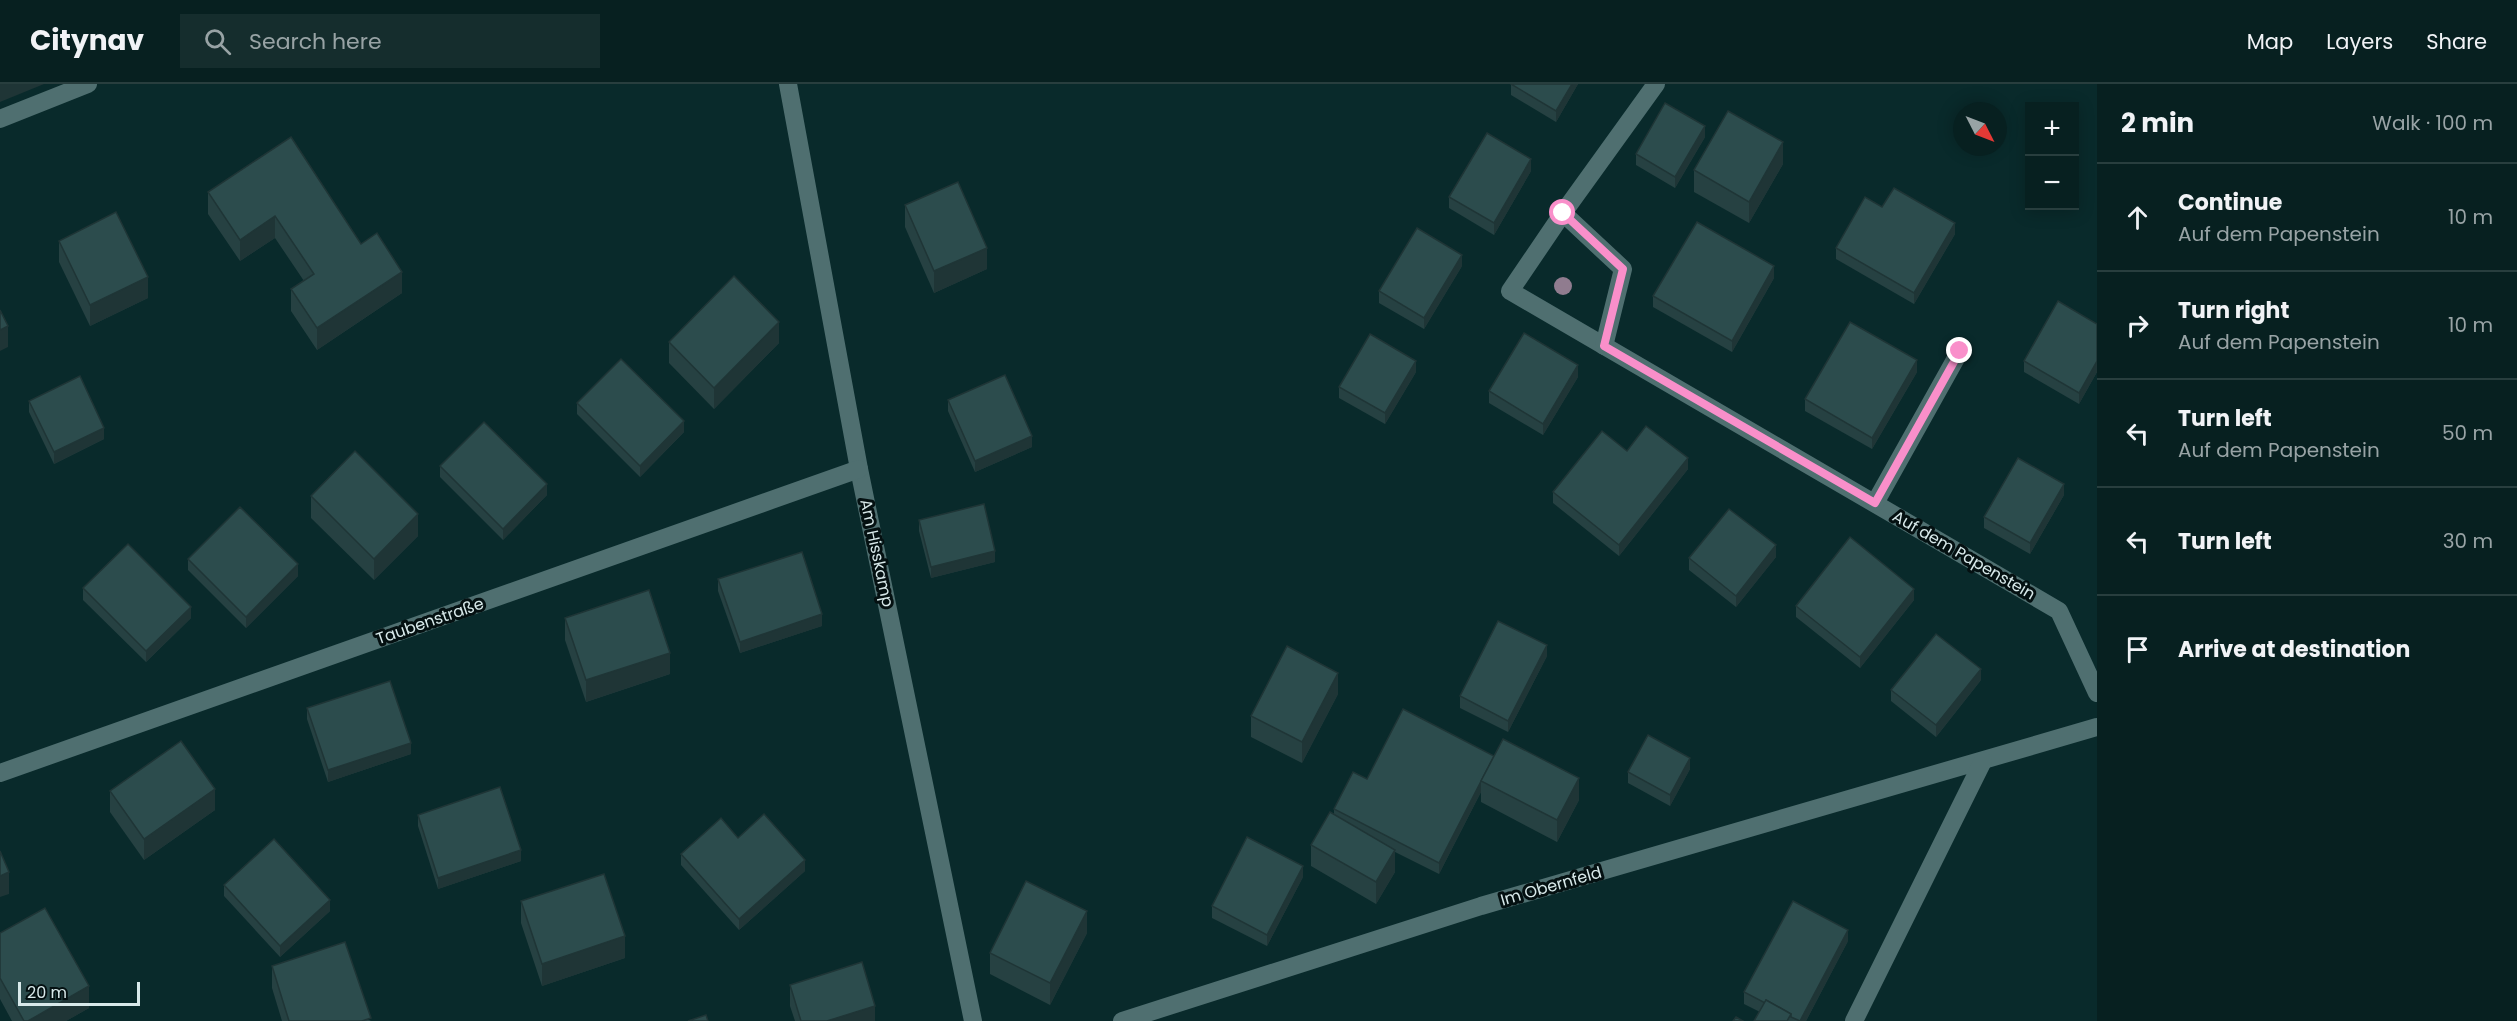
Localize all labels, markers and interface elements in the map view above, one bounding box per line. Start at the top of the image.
search box [180,14,600,68]
text: Citynav [30,21,144,60]
icon: search [201,25,234,58]
text: Search here [249,26,382,57]
text: Map [2247,27,2293,56]
text: Layers [2326,27,2393,56]
text: Share [2426,27,2487,56]
north arrow [1953,102,2007,156]
map controls [2025,102,2079,210]
button: + [2025,102,2079,156]
text: 2 min [2121,105,2194,141]
text: Walk · 100 m [2372,109,2493,137]
button: − [2025,156,2079,210]
text: Continue [2178,187,2282,218]
route start [1549,199,1575,225]
icon: ahead [2121,201,2154,234]
text: 10 m [2448,203,2493,231]
text: Auf dem Papenstein [2178,220,2380,248]
text: Turn right [2178,295,2289,326]
icon: right [2121,309,2154,342]
text: 10 m [2448,311,2493,339]
text: Auf dem Papenstein [2178,328,2380,356]
route end [1946,337,1972,363]
text: Turn left [2178,403,2272,434]
icon: left [2121,417,2154,450]
text: 50 m [2442,419,2493,447]
text: Auf dem Papenstein [2178,436,2380,464]
street label: Am Hisskamp [854,497,900,609]
street label: Auf dem Papenstein [1888,505,2040,605]
icon: left [2121,525,2154,558]
text: Turn left [2178,526,2272,557]
text: 30 m [2443,527,2493,555]
street label: Taubenstraße [373,592,487,650]
icon: arrive [2121,633,2154,666]
text: Arrive at destination [2178,634,2410,665]
street label: Im Obernfeld [1498,861,1604,911]
scale bar [18,979,140,1006]
text: 20 m [27,981,67,1004]

